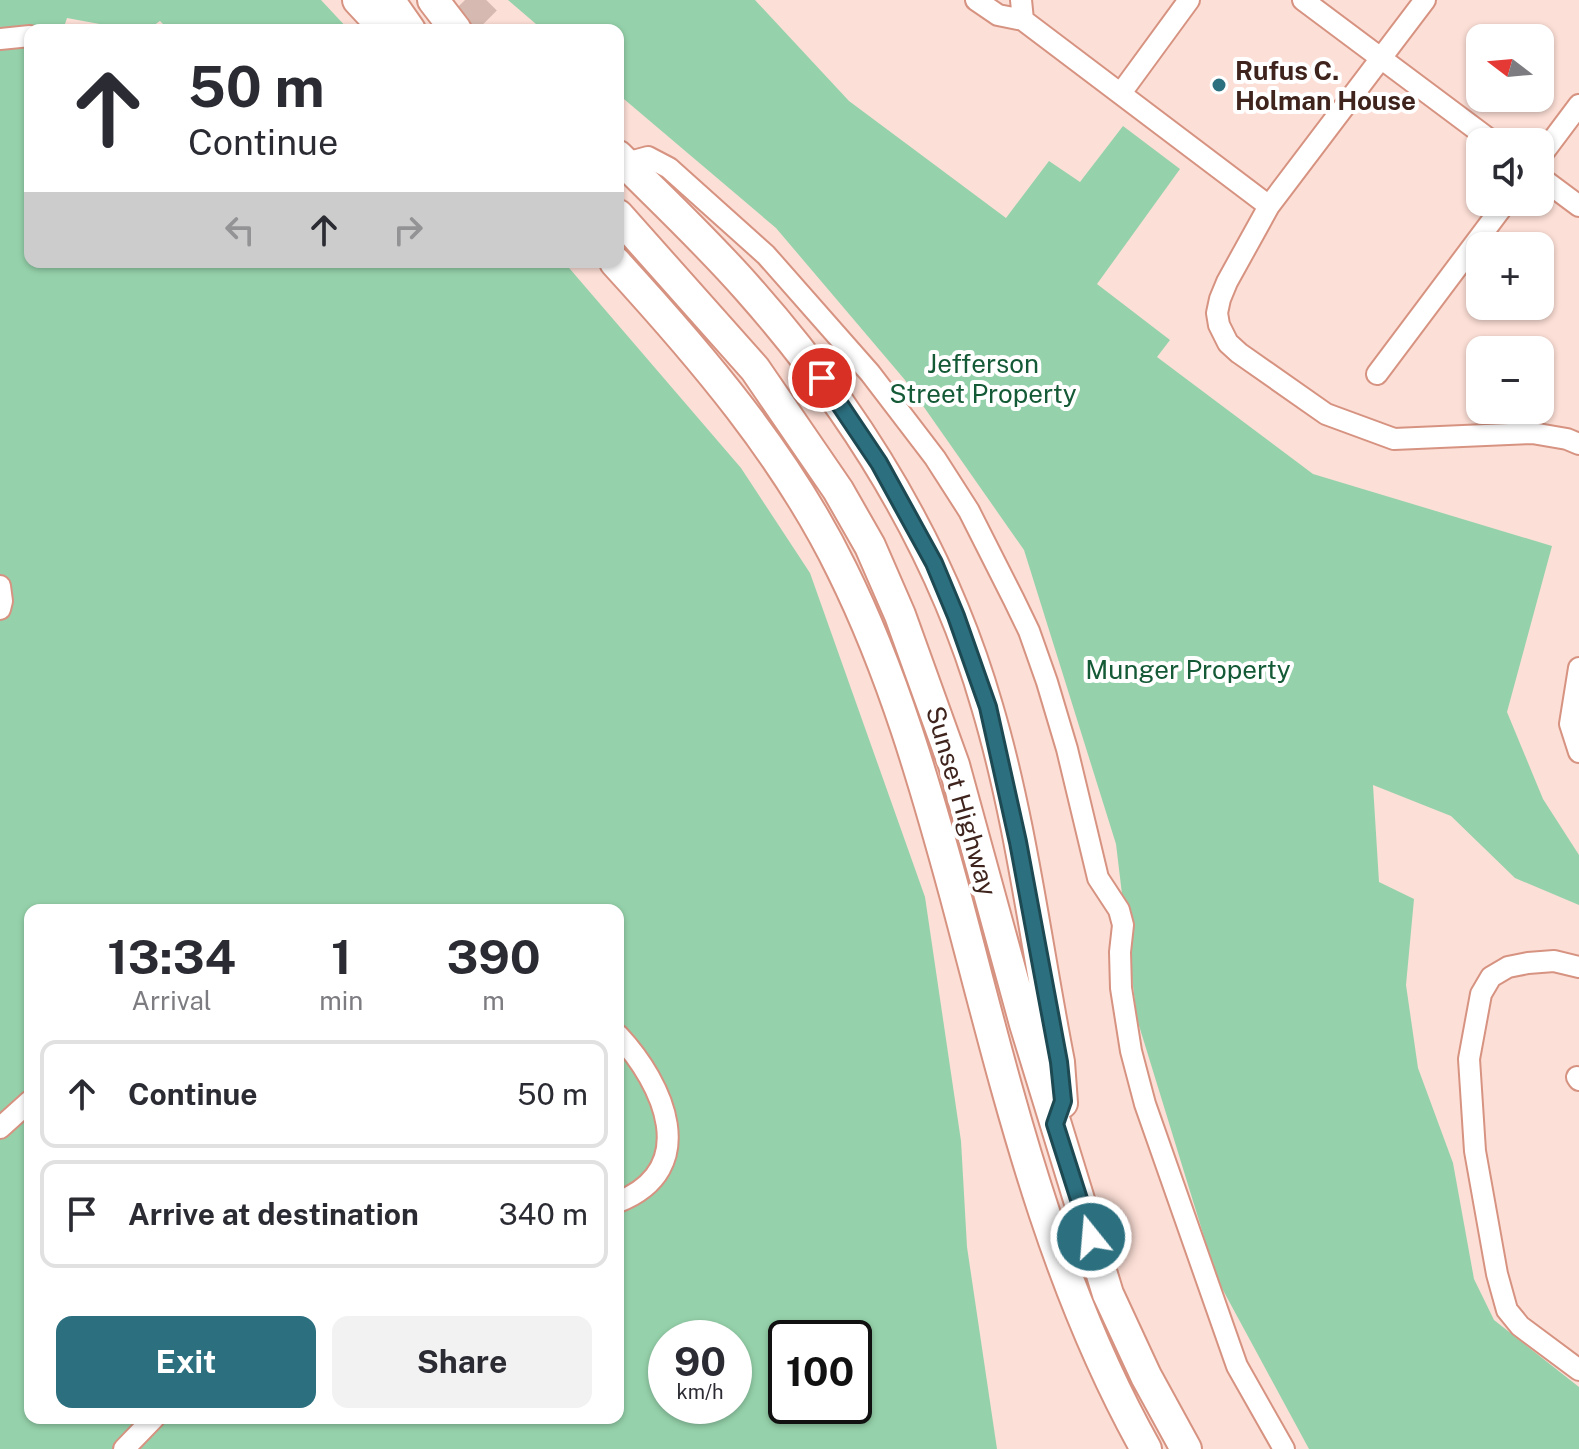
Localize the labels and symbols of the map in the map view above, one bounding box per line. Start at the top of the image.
north arrow [1466,24,1554,112]
place label: Rufus C. Holman House [1235,55,1416,116]
marker: Rufus C. Holman House [1210,76,1228,94]
pin [788,344,856,412]
park label: Jefferson Street Property [889,348,1077,409]
park label: Munger Property [1085,654,1291,685]
street label: Sunset Highway [920,702,1004,900]
position arrow [1049,1195,1133,1279]
speed limit sign: 100 [768,1320,872,1424]

